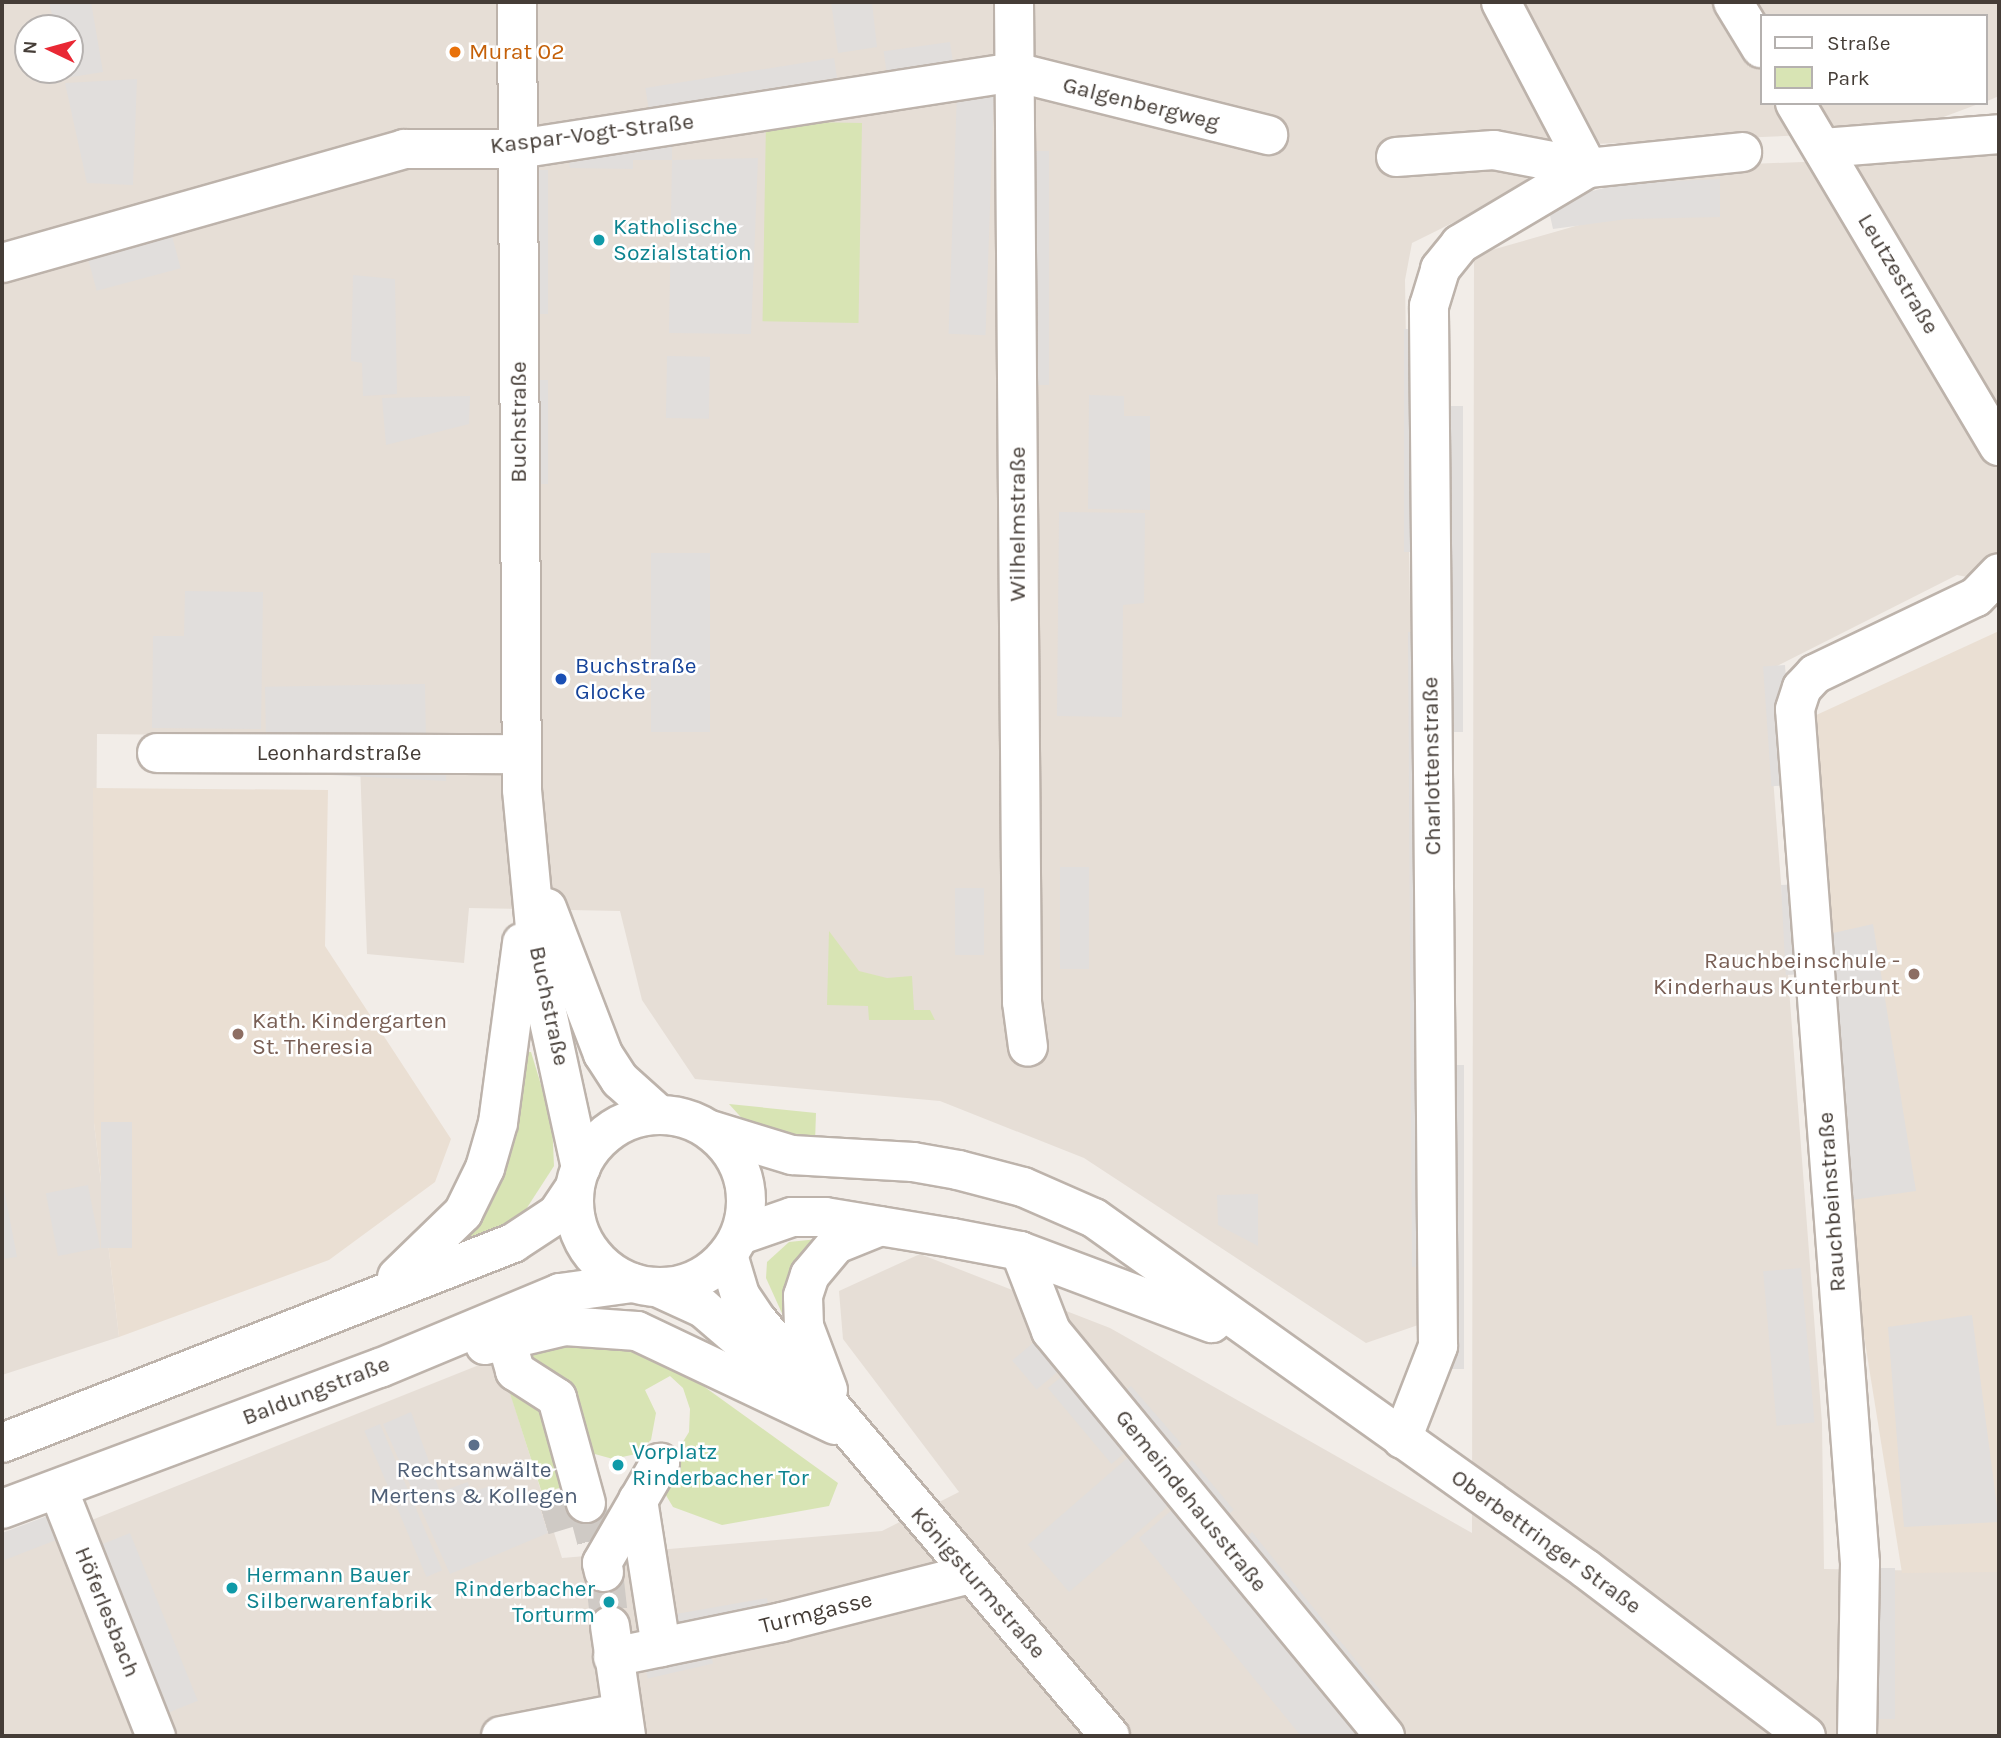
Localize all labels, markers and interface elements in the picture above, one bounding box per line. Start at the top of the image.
north arrow [14,14,84,84]
legend [1759,14,1987,105]
text: Straße [1827,31,1890,55]
place label: Murat 02 [469,38,564,66]
text: N [19,40,42,55]
marker: Murat 02 [447,44,463,60]
text: Park [1827,66,1870,90]
street label: Galgenbergweg [1060,71,1222,137]
street label: Kaspar-Vogt-Straße [489,108,695,160]
street label: Leutzestraße [1851,209,1945,339]
place label: Katholische Sozialstation [613,213,752,267]
marker: Katholische Sozialstation [591,232,607,248]
street label: Buchstraße [505,361,533,483]
street label: Wilhelmstraße [1004,446,1032,602]
place label: Buchstraße Glocke [575,652,697,706]
marker: Buchstraße Glocke [553,671,569,687]
street label: Charlottenstraße [1417,676,1447,856]
street label: Leonhardstraße [256,739,422,767]
street label: Buchstraße [523,944,575,1068]
place label: Rauchbeinschule - Kinderhaus Kunterbunt [1653,947,1900,1001]
marker: Rauchbeinschule - Kinderhaus Kunterbunt [1906,966,1922,982]
place label: Kath. Kindergarten St. Theresia [252,1007,447,1061]
marker: Kath. Kindergarten St. Theresia [230,1026,246,1042]
street label: Rauchbeinstraße [1812,1111,1852,1293]
street label: Baldungstraße [238,1350,394,1432]
street label: Gemeindehausstraße [1109,1404,1273,1598]
marker: Rechtsanwälte Mertens & Kollegen [466,1437,482,1453]
place label: Vorplatz Rinderbacher Tor [632,1438,809,1492]
place label: Rechtsanwälte Mertens & Kollegen [370,1456,578,1510]
marker: Vorplatz Rinderbacher Tor [610,1457,626,1473]
street label: Oberbettringer Straße [1445,1464,1647,1620]
street label: Königsturmstraße [904,1501,1052,1665]
street label: Höferlesbach [68,1543,146,1681]
place label: Hermann Bauer Silberwarenfabrik [246,1561,433,1615]
place label: Rinderbacher Torturm [454,1575,595,1629]
marker: Hermann Bauer Silberwarenfabrik [224,1580,240,1596]
street label: Turmgasse [757,1586,875,1640]
marker: Rinderbacher Torturm [601,1594,617,1610]

